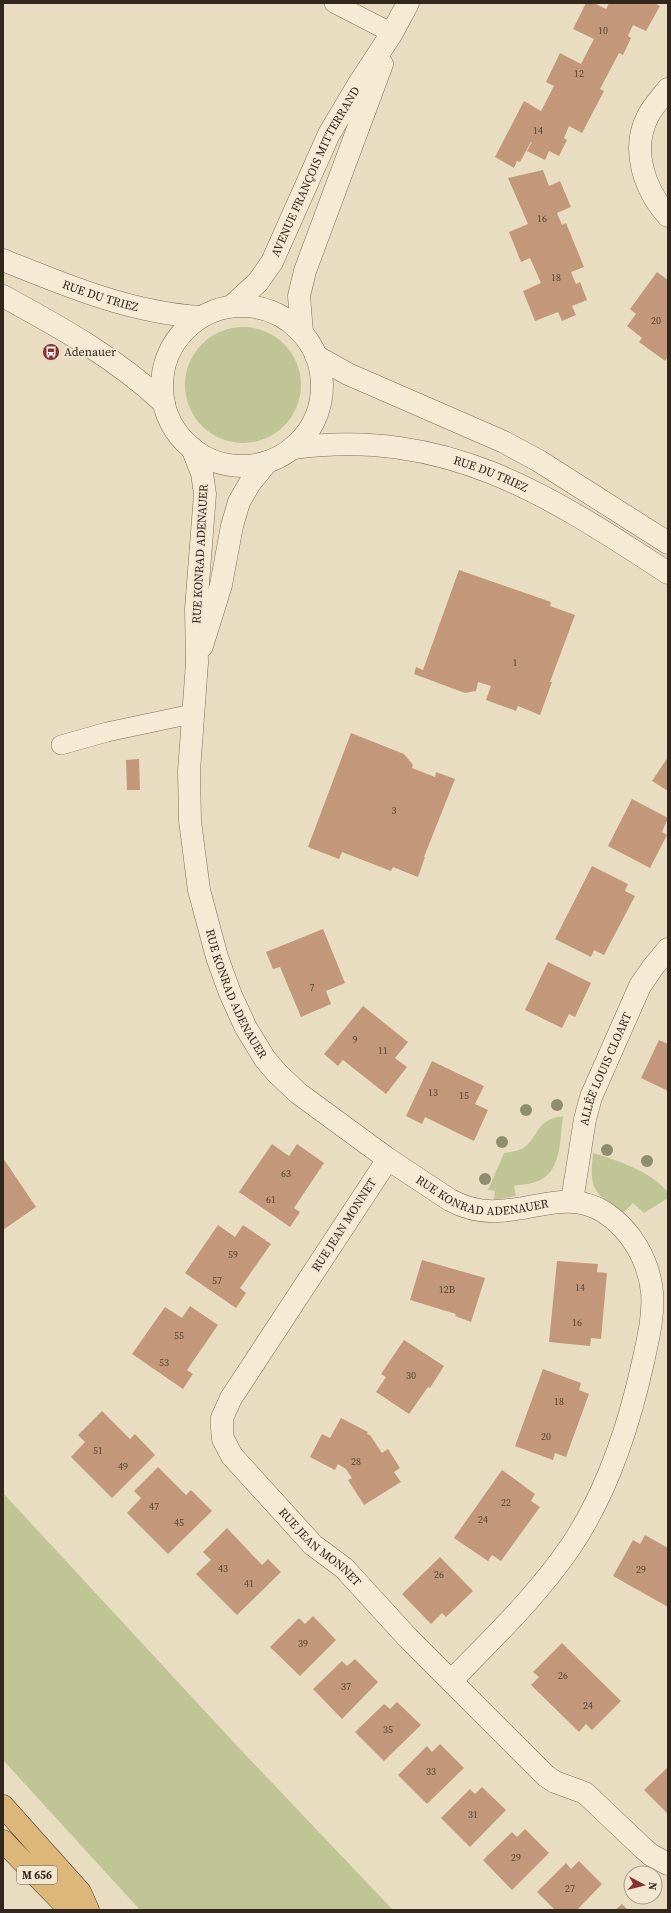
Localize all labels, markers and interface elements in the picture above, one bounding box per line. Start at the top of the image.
house number: 10 [598,24,608,37]
house number: 12 [574,67,584,80]
street label: AVENUE FRANÇOIS MITTERRAND [267,84,363,259]
house number: 14 [533,124,543,137]
house number: 16 [537,212,547,225]
house number: 18 [551,271,561,284]
street label: RUE DU TRIEZ [60,276,141,315]
house number: 20 [651,314,661,327]
bus stop icon: Adenauer [41,342,61,362]
place label: Adenauer [64,344,116,360]
street label: RUE DU TRIEZ [452,452,531,496]
street label: RUE KONRAD ADENAUER [188,484,212,624]
house number: 1 [513,656,518,669]
house number: 3 [392,804,397,817]
street label: RUE KONRAD ADENAUER [202,927,271,1062]
house number: 7 [310,981,315,994]
street label: ALLÉE LOUIS CLOART [576,1009,636,1127]
house number: 9 [353,1033,358,1046]
house number: 11 [378,1044,388,1057]
house number: 13 [428,1086,438,1099]
house number: 15 [459,1089,469,1102]
house number: 63 [281,1167,291,1180]
street label: RUE KONRAD ADENAUER [413,1172,550,1219]
street label: RUE JEAN MONNET [308,1175,381,1275]
house number: 61 [266,1193,276,1206]
house number: 59 [228,1248,238,1261]
house number: 57 [212,1274,222,1287]
house number: 14 [575,1281,585,1294]
house number: 12B [439,1283,455,1296]
house number: 16 [572,1316,582,1329]
house number: 55 [174,1329,184,1342]
house number: 53 [159,1356,169,1369]
house number: 30 [406,1369,416,1382]
house number: 18 [554,1395,564,1408]
house number: 20 [541,1430,551,1443]
house number: 51 [93,1444,103,1457]
house number: 28 [351,1455,361,1468]
house number: 49 [118,1460,128,1473]
house number: 22 [501,1496,511,1509]
house number: 47 [149,1500,159,1513]
street label: RUE JEAN MONNET [275,1504,365,1590]
house number: 24 [478,1513,488,1526]
house number: 45 [174,1516,184,1529]
house number: 43 [218,1562,228,1575]
house number: 29 [636,1563,646,1576]
house number: 26 [434,1568,444,1581]
house number: 41 [244,1577,254,1590]
house number: 39 [298,1637,308,1650]
house number: 26 [558,1669,568,1682]
house number: 37 [341,1680,351,1693]
house number: 24 [583,1699,593,1712]
house number: 35 [383,1723,393,1736]
house number: 33 [426,1765,436,1778]
house number: 31 [468,1808,478,1821]
house number: 29 [511,1851,521,1864]
north arrow [623,1865,663,1905]
road number: M 656 [17,1866,57,1884]
text: N [644,1881,660,1891]
house number: 27 [565,1882,575,1895]

